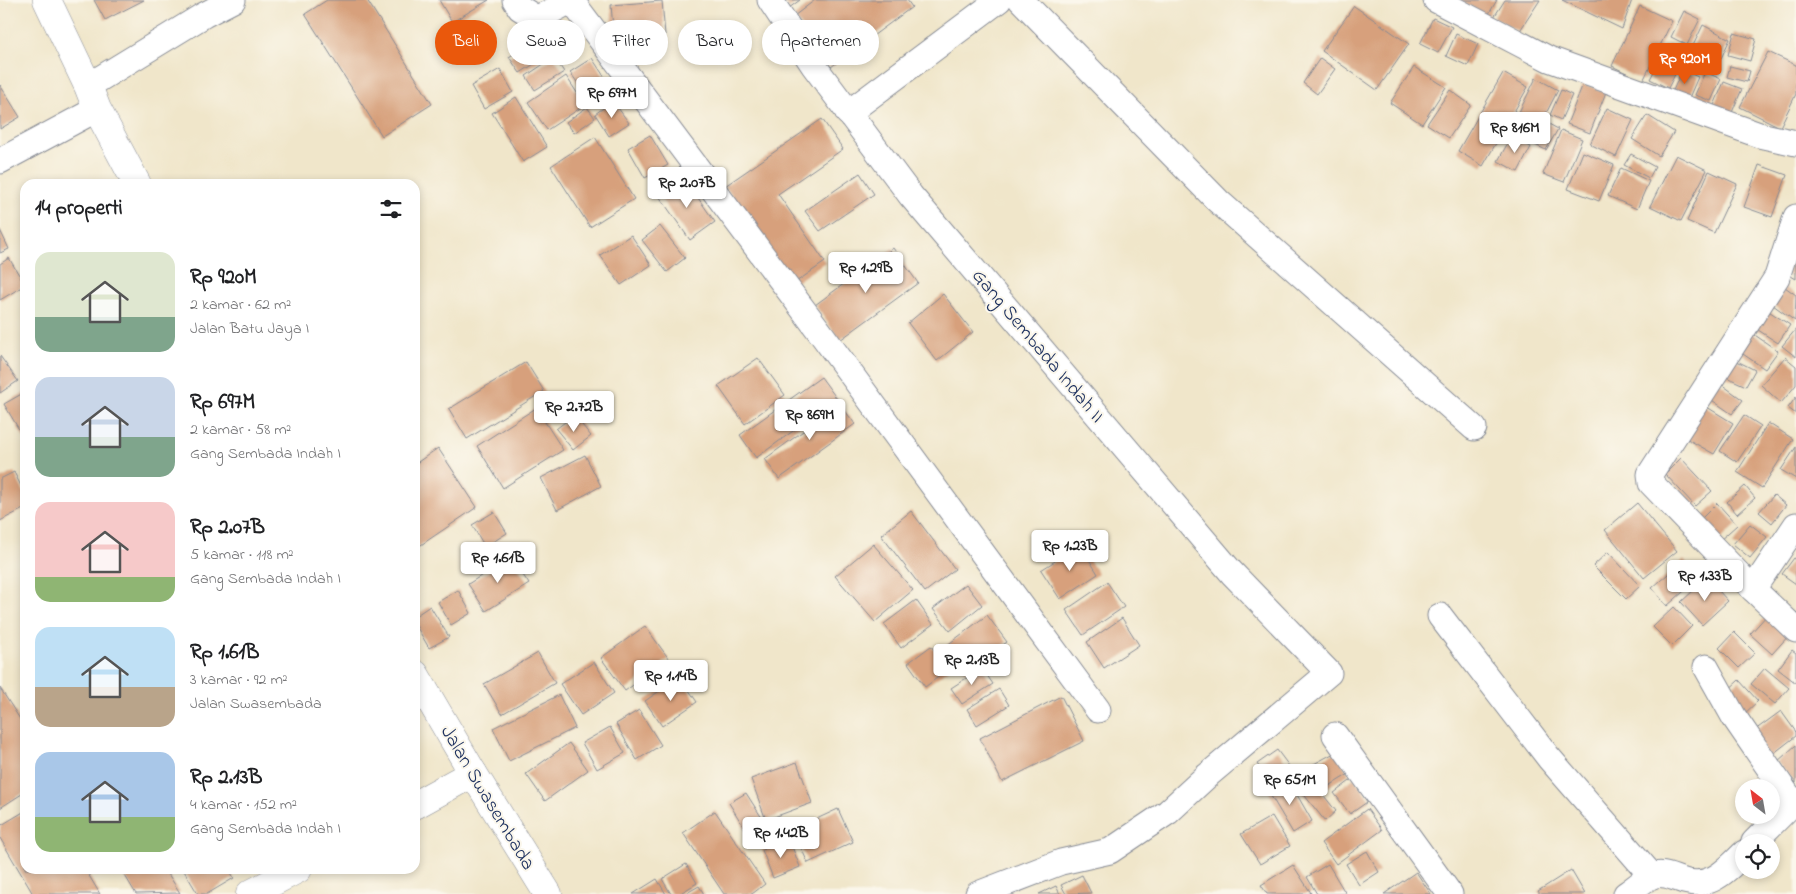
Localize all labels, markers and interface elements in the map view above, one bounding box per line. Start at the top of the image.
chip: Beli [435,20,497,65]
chip: Sewa [507,20,585,65]
chip: Filter [595,20,668,65]
chip: Baru [678,20,752,65]
chip: Apartemen [762,20,879,65]
pin: Rp 920M [1639,42,1731,85]
text: Rp 920M [1660,47,1710,71]
pin: Rp 697M [566,76,658,119]
text: Rp 697M [587,81,637,105]
pin: Rp 816M [1469,112,1561,154]
text: Rp 816M [1490,116,1540,140]
pin: Rp 2.07B [635,166,739,209]
text: Rp 2.07B [658,171,716,195]
text: 14 properti [35,194,123,224]
icon: filters [377,195,405,223]
pin: Rp 1.29B [814,252,918,294]
text: Rp 1.29B [839,256,893,280]
text: Rp 920M [190,263,257,293]
street label: Gang Sembada Indah II [963,263,1110,431]
icon: home [75,272,135,332]
text: 2 kamar · 62 m² [190,293,291,317]
text: Jalan Batu Jaya I [190,317,309,341]
text: Rp 697M [190,388,255,418]
pin: Rp 2.72B [522,390,626,433]
text: Rp 2.72B [545,395,603,419]
icon: home [75,397,135,457]
pin: Rp 869M [764,398,856,441]
text: Rp 869M [785,403,835,427]
text: 2 kamar · 58 m² [190,418,291,442]
text: Gang Sembada Indah I [190,442,341,466]
text: Rp 2.07B [190,513,265,543]
icon: home [75,522,135,582]
pin: Rp 1.23B [1018,530,1122,572]
text: Rp 1.23B [1042,534,1098,558]
pin: Rp 1.61B [446,542,550,584]
text: 5 kamar · 118 m² [190,543,294,567]
text: Rp 1.61B [472,546,524,570]
pin: Rp 1.33B [1653,560,1757,602]
text: Rp 1.33B [1678,564,1732,588]
text: Gang Sembada Indah I [190,567,341,591]
text: Rp 1.61B [190,638,259,668]
pin: Rp 2.13B [920,644,1024,686]
icon: home [75,647,135,707]
text: Rp 2.13B [944,648,1000,672]
pin: Rp 1.14B [619,660,723,702]
text: Rp 1.14B [645,664,697,688]
text: 3 kamar · 92 m² [190,668,288,692]
text: Jalan Swasembada [190,692,322,716]
street label: Jalan Swasembada [432,720,542,876]
text: Rp 2.13B [190,763,263,793]
pin: Rp 651M [1244,764,1336,806]
text: Rp 651M [1264,768,1316,792]
icon: home [75,772,135,832]
north arrow [1735,779,1780,824]
map controls [1735,779,1780,879]
text: 4 kamar · 152 m² [190,793,297,817]
pin: Rp 1.42B [729,816,833,859]
text: Gang Sembada Indah I [190,817,341,841]
text: Rp 1.42B [753,821,809,845]
button: locate [1735,834,1780,879]

